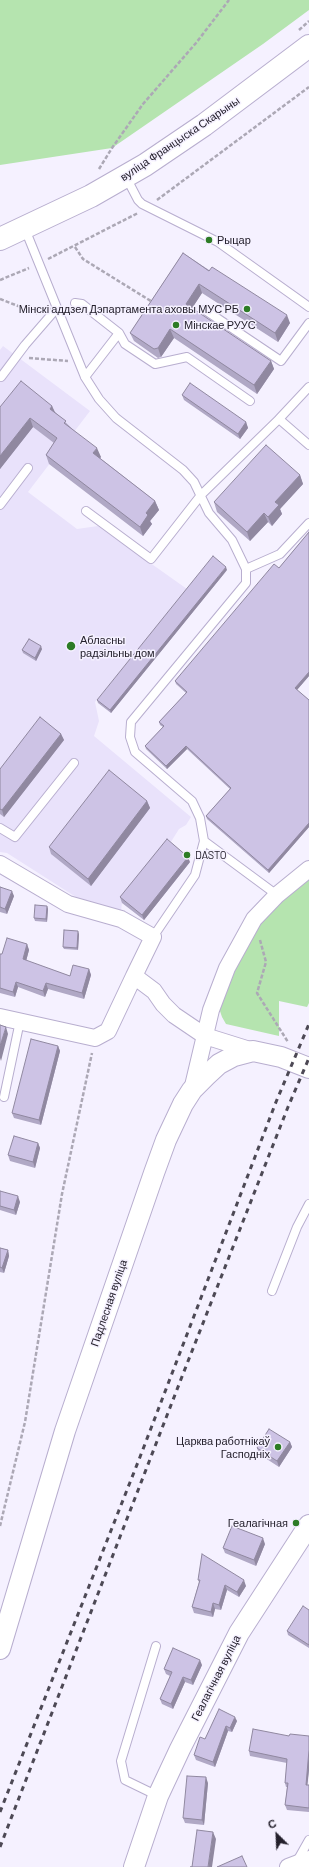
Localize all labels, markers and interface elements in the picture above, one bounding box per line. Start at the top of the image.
street label: вуліца Францыска Скарыны [118,94,242,184]
place label: Рыцар [217,233,251,247]
marker: Рыцар [204,235,214,245]
place label: Мінскі аддзел Дэпартамента аховы МУС РБ [19,302,239,316]
marker: Мінскі аддзел Дэпартамента аховы МУС РБ [242,304,252,314]
place label: Мінскае РУУС [184,318,256,332]
marker: Мінскае РУУС [171,320,181,330]
place label: Абласны радзільны дом [80,633,155,659]
marker: Абласны радзільны дом [65,640,77,652]
place label: DASTO [195,848,227,862]
marker: DASTO [182,850,192,860]
street label: Падлесная вуліца [88,1258,130,1348]
place label: Царква работнікаў Гасподніх [176,1434,270,1460]
marker: Царква работнікаў Гасподніх [273,1442,283,1452]
place label: Геалагічная [228,1516,288,1530]
marker: Геалагічная [291,1518,301,1528]
street label: Геалагічная вуліца [189,1633,243,1723]
north arrow [257,1815,297,1855]
text: С [266,1816,278,1831]

